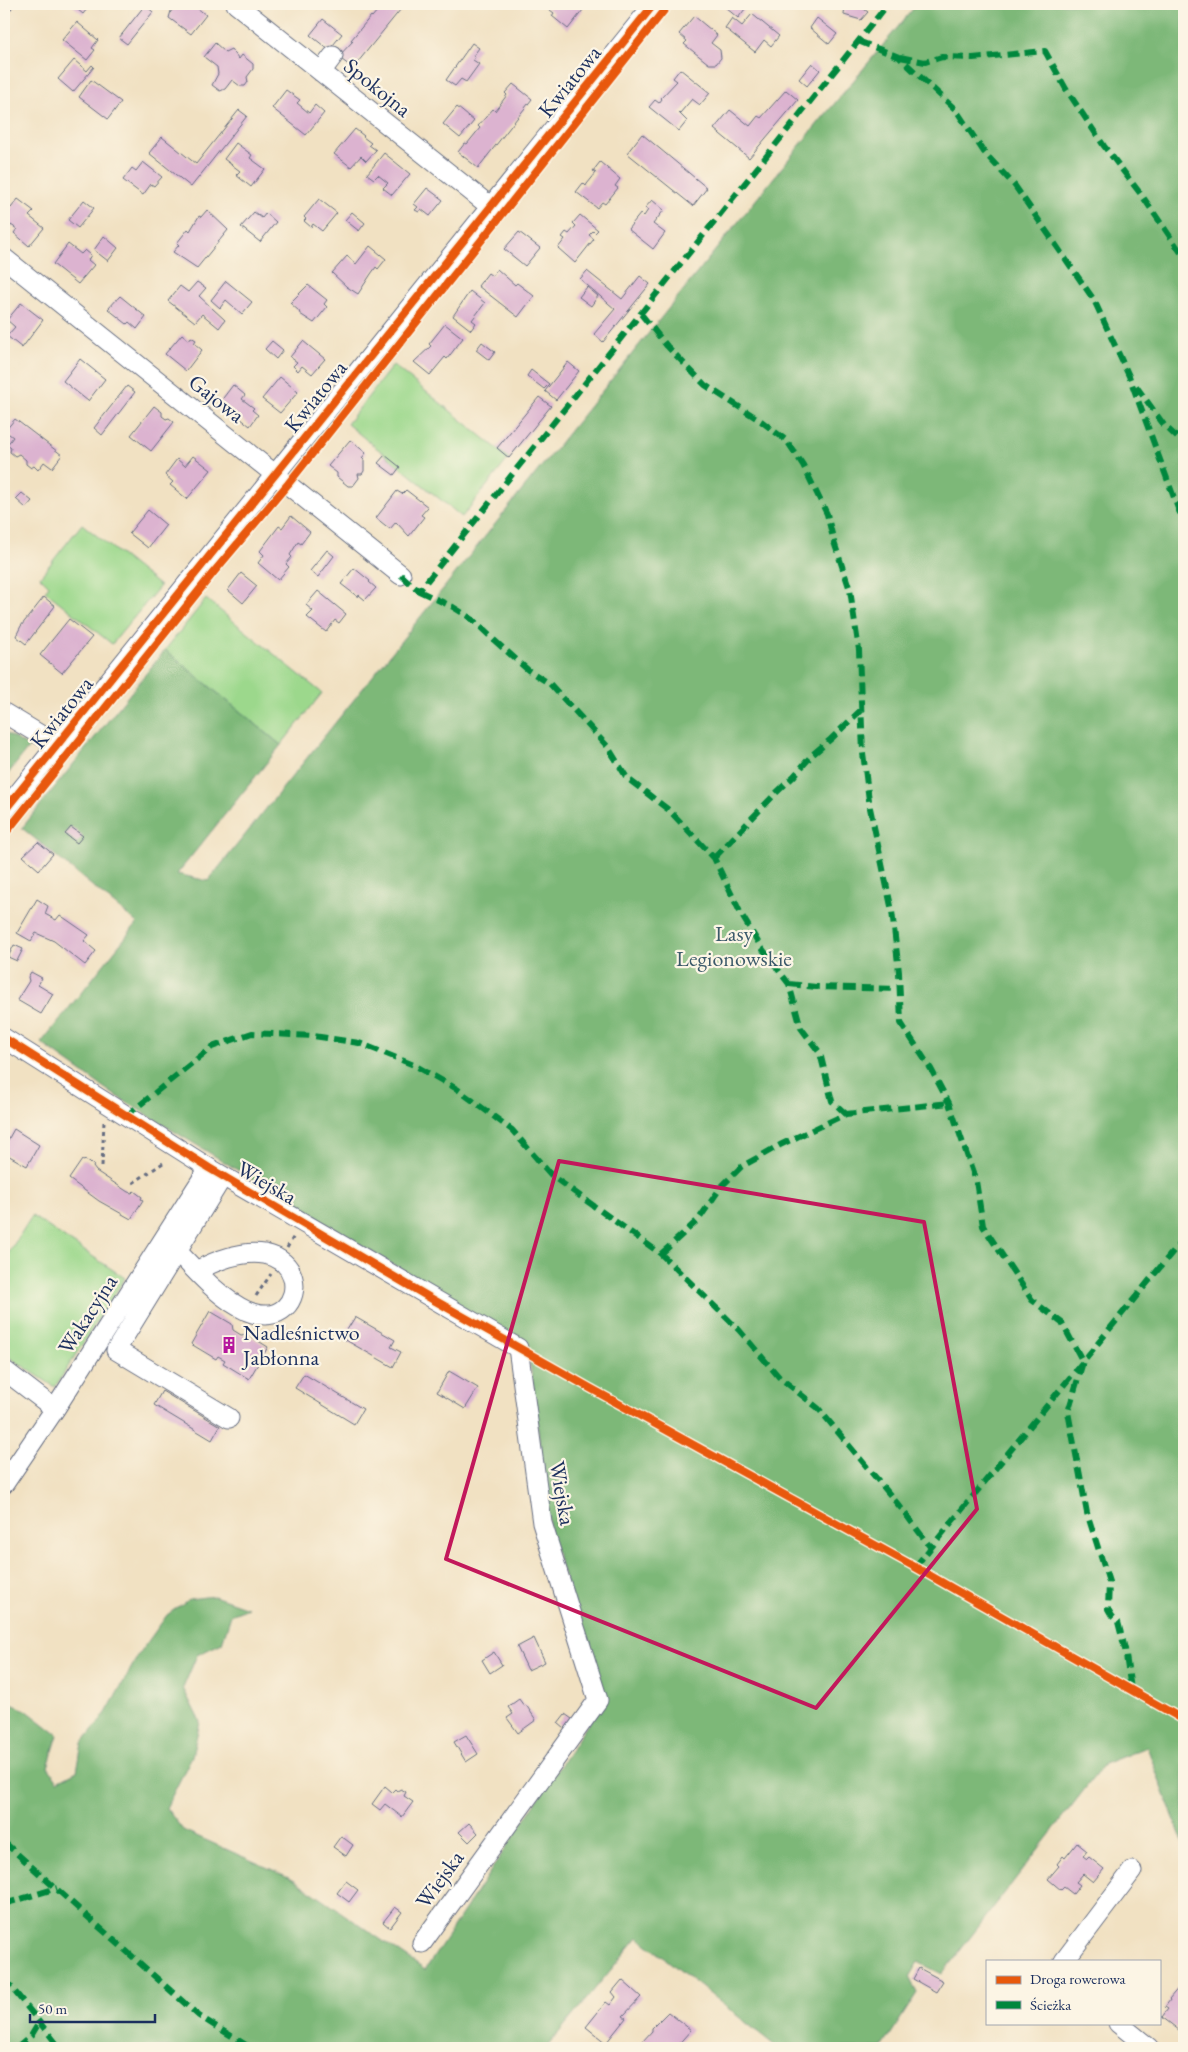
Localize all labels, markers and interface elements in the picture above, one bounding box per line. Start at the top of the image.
street label: Kwiatowa [531,39,608,124]
street label: Spokojna [338,51,418,124]
street label: Kwiatowa [277,354,354,439]
street label: Gajowa [183,367,251,430]
street label: Kwiatowa [23,670,100,755]
park label: Lasy Legionowskie [676,919,792,973]
street label: Wiejska [231,1154,302,1211]
street label: Wakacyjna [51,1269,124,1360]
place label: Nadleśnictwo Jabłonna [241,1318,360,1372]
building icon: Nadleśnictwo Jabłonna [219,1335,239,1355]
street label: Wiejska [543,1459,582,1528]
street label: Wiejska [409,1844,470,1914]
legend [986,1960,1160,2024]
text: Droga rowerowa [1030,1969,1125,1988]
scale bar [30,1992,155,2024]
text: Ścieżka [1030,1995,1071,2014]
text: 50 m [38,1999,67,2018]

